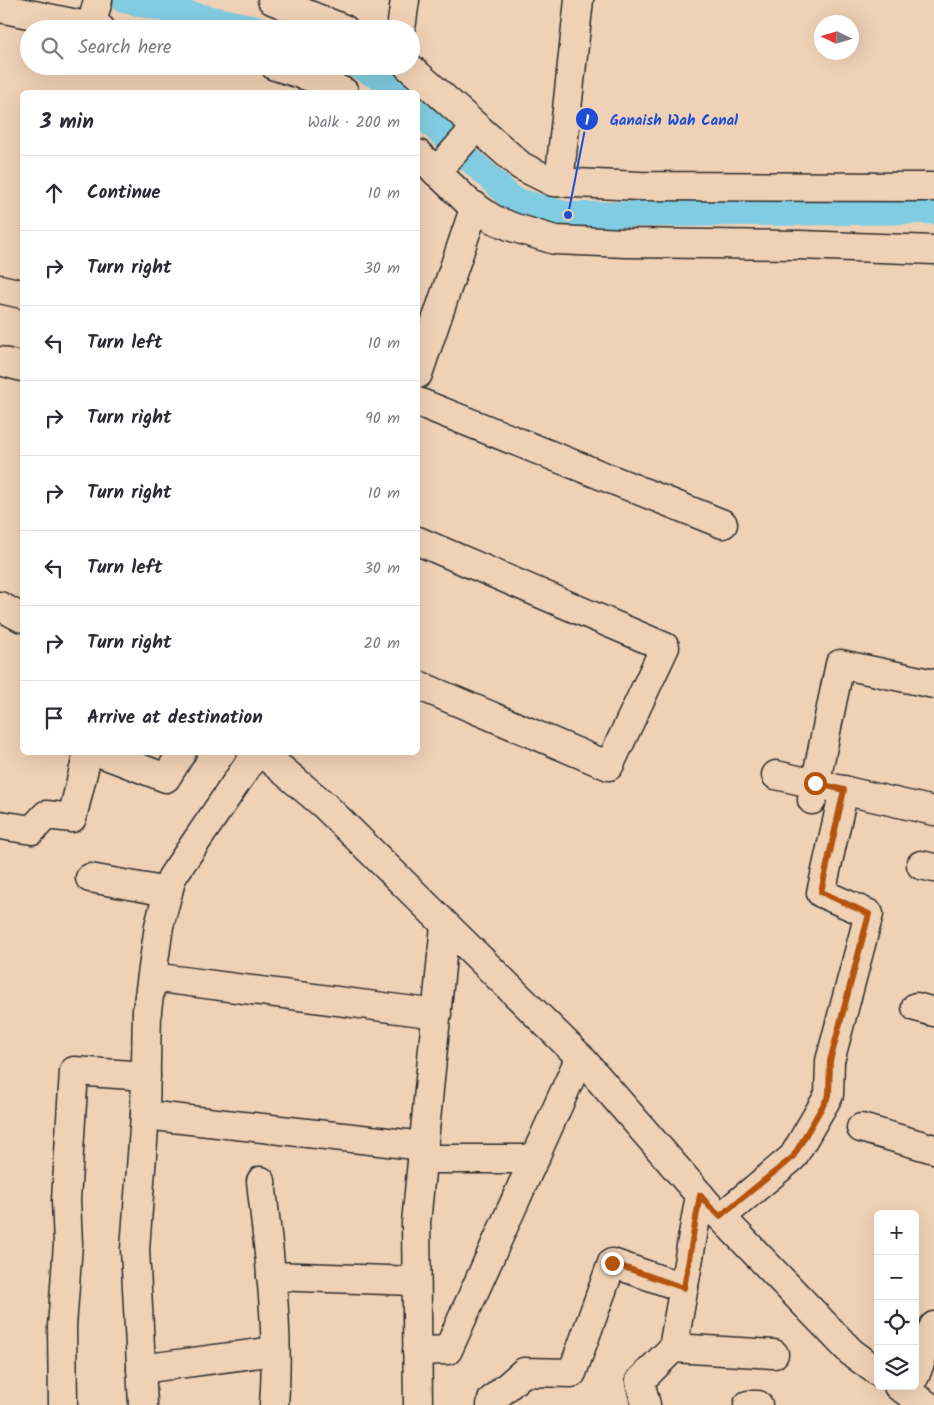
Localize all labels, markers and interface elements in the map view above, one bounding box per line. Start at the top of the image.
north arrow [814,15,859,60]
search box [20,20,420,75]
text: Search here [78,33,172,63]
icon: search [38,34,66,62]
callout: Ganaish Wah Canal [574,104,748,134]
text: 3 min [40,106,94,139]
text: 1 [585,109,590,133]
text: Ganaish Wah Canal [610,109,738,133]
text: Walk · 200 m [307,110,400,135]
text: Continue [87,178,160,208]
icon: ahead [40,179,68,207]
text: 10 m [368,181,400,206]
text: Turn right [87,253,172,283]
icon: right [40,254,68,282]
text: 30 m [364,256,400,281]
text: Turn left [87,328,162,358]
icon: left [40,329,68,357]
text: 10 m [368,331,400,356]
text: Turn right [87,403,172,433]
icon: right [40,404,68,432]
text: 90 m [365,406,400,431]
text: Turn right [87,478,172,508]
icon: right [40,479,68,507]
text: 10 m [368,481,400,506]
text: Turn left [87,553,162,583]
icon: left [40,554,68,582]
text: 30 m [364,556,400,581]
text: Turn right [87,628,172,658]
icon: right [40,629,68,657]
text: 20 m [364,631,400,656]
text: Arrive at destination [87,703,263,733]
icon: arrive [40,704,68,732]
route start [804,772,827,795]
map controls [874,1210,919,1390]
button: + [874,1210,919,1255]
route end [601,1252,624,1275]
button: − [874,1255,919,1300]
button: locate [874,1300,919,1345]
button: layers [874,1345,919,1390]

